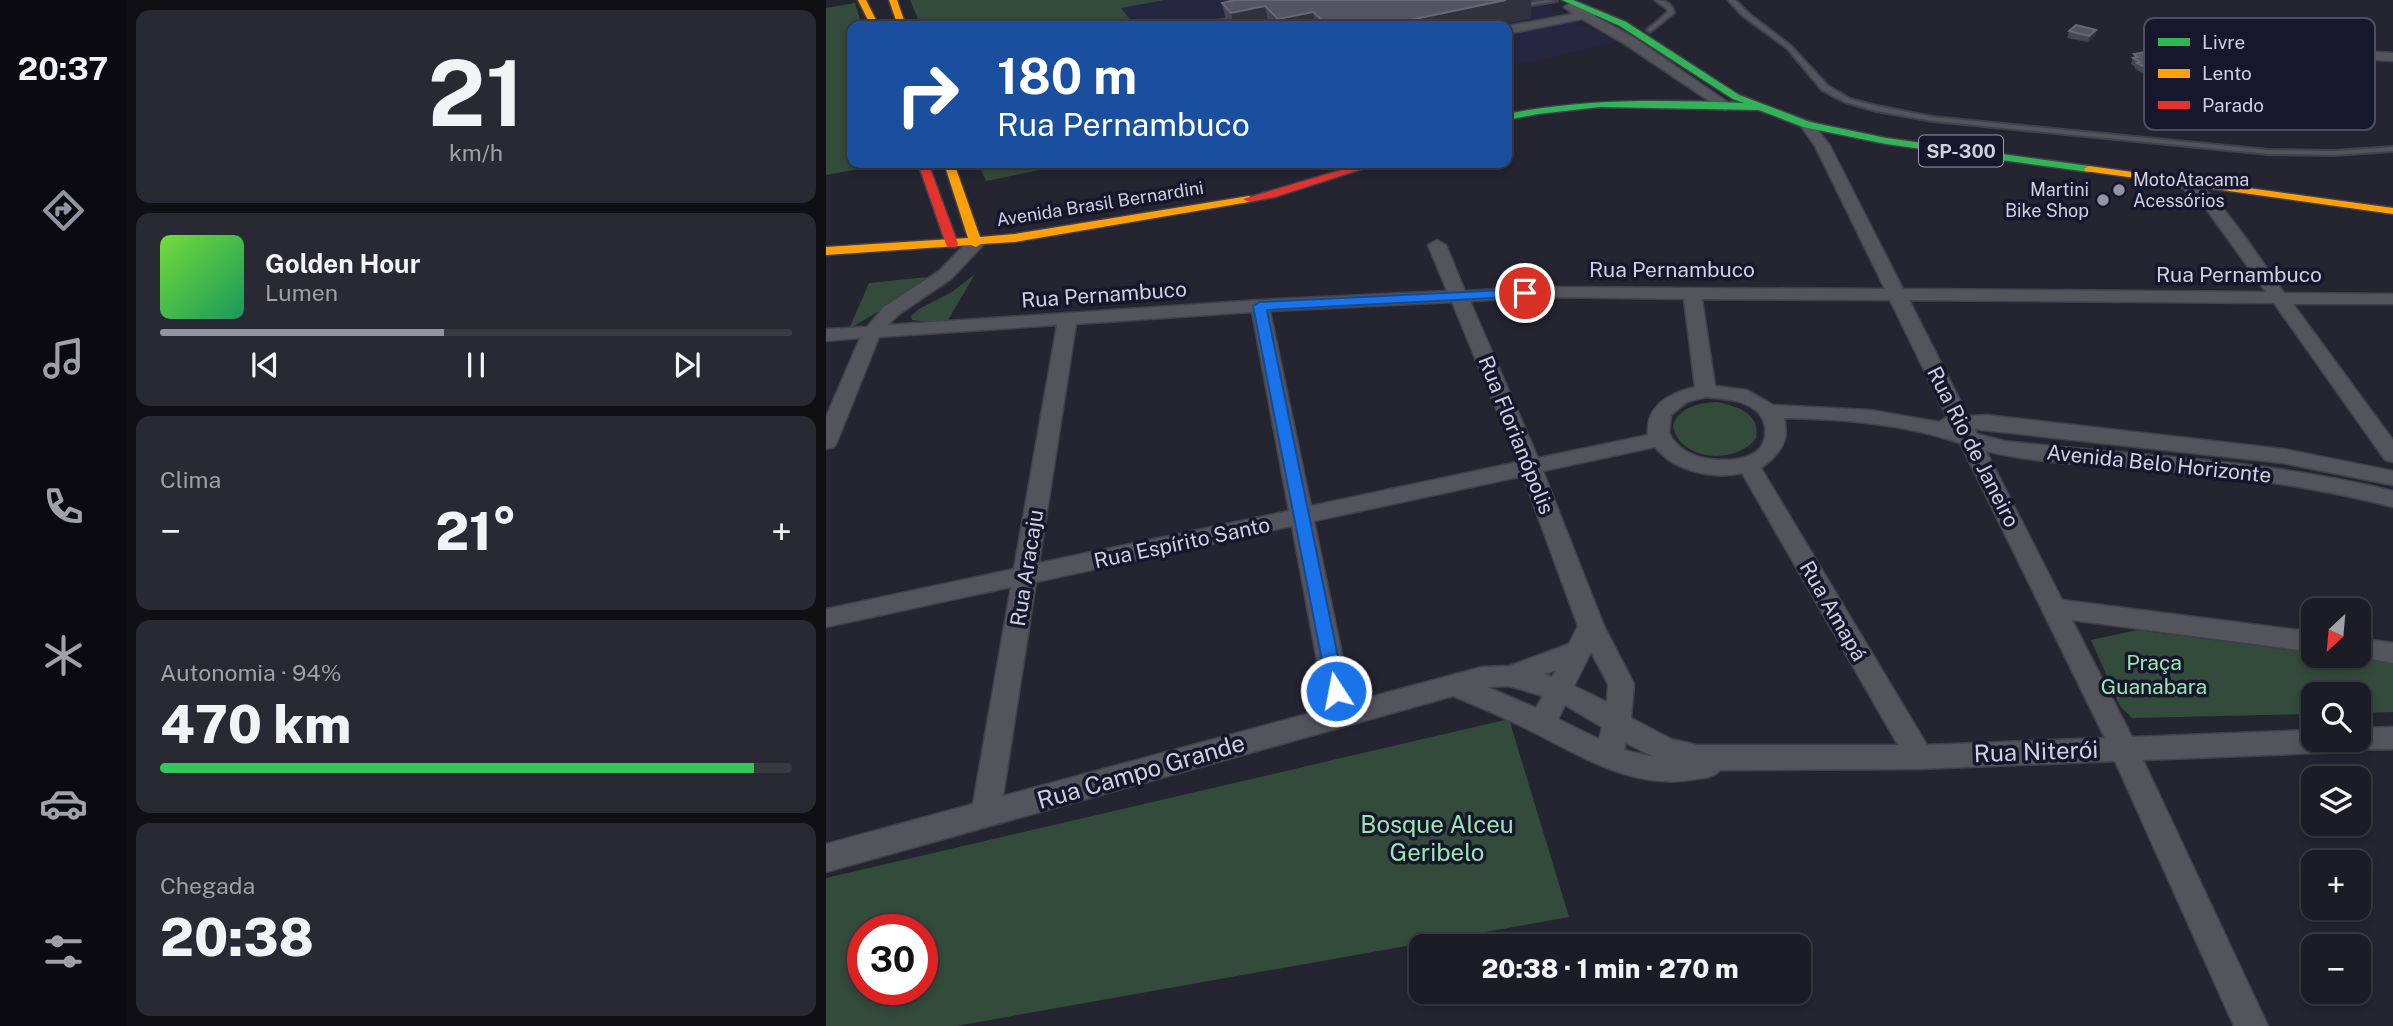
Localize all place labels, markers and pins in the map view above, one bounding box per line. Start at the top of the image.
place label: MotoAtacama Acessórios [2133,169,2249,211]
place label: Martini Bike Shop [2005,179,2089,221]
marker: MotoAtacama Acessórios [2111,182,2127,198]
marker: Martini Bike Shop [2095,192,2111,208]
pin [1495,263,1555,323]

